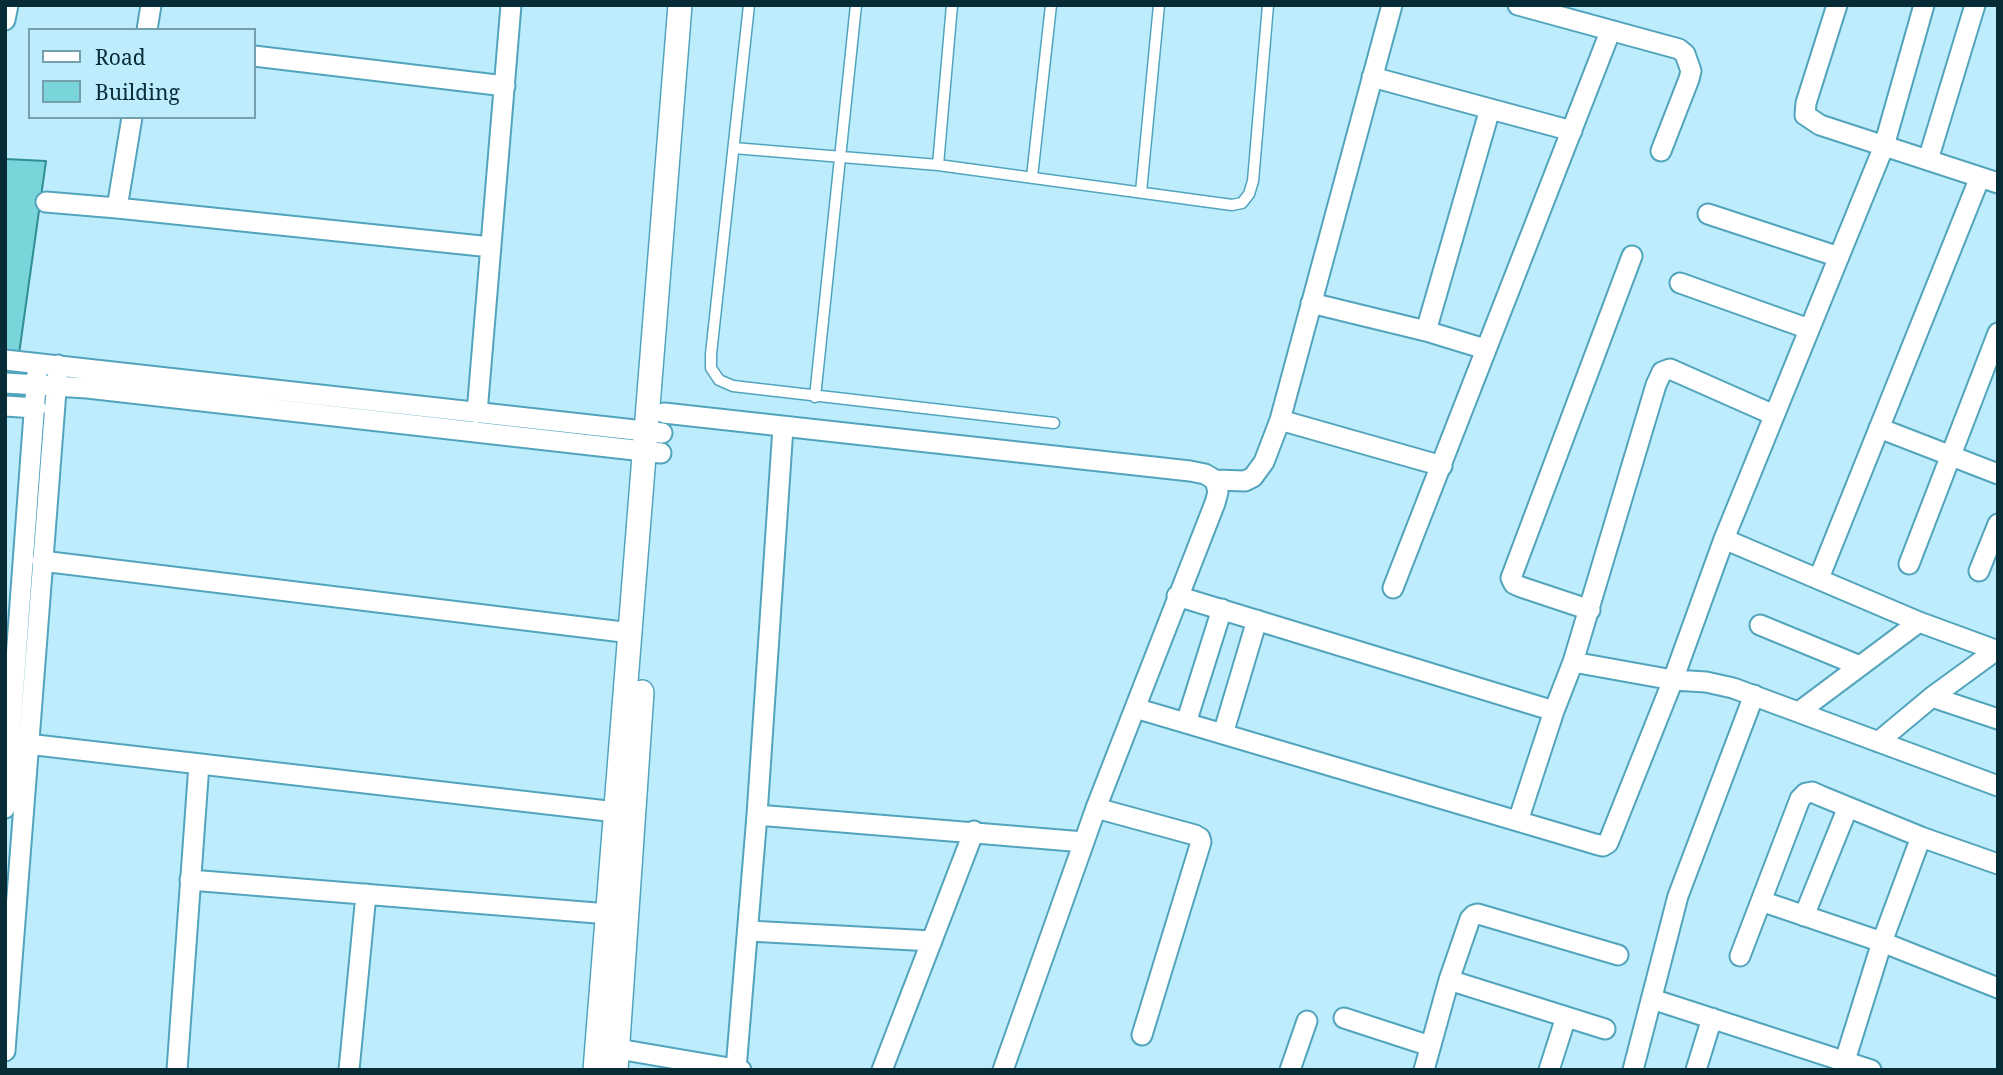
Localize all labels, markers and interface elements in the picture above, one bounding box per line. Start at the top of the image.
legend [28,28,256,119]
text: Road [95,43,146,71]
text: Building [95,78,180,106]

